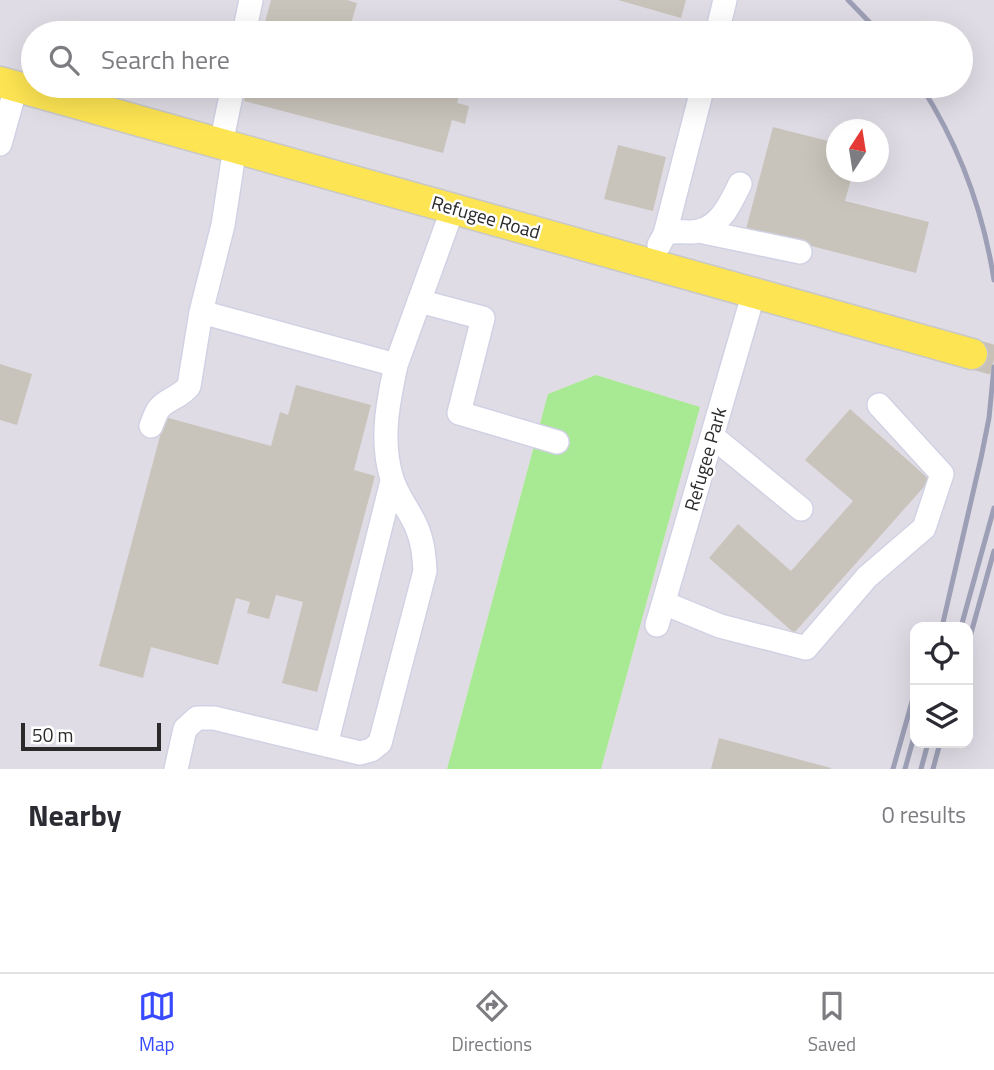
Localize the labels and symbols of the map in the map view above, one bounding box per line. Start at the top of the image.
north arrow [826,119,889,182]
street label: Refugee Road [428,187,544,246]
street label: Refugee Park [676,403,733,514]
scale bar [21,720,161,752]

